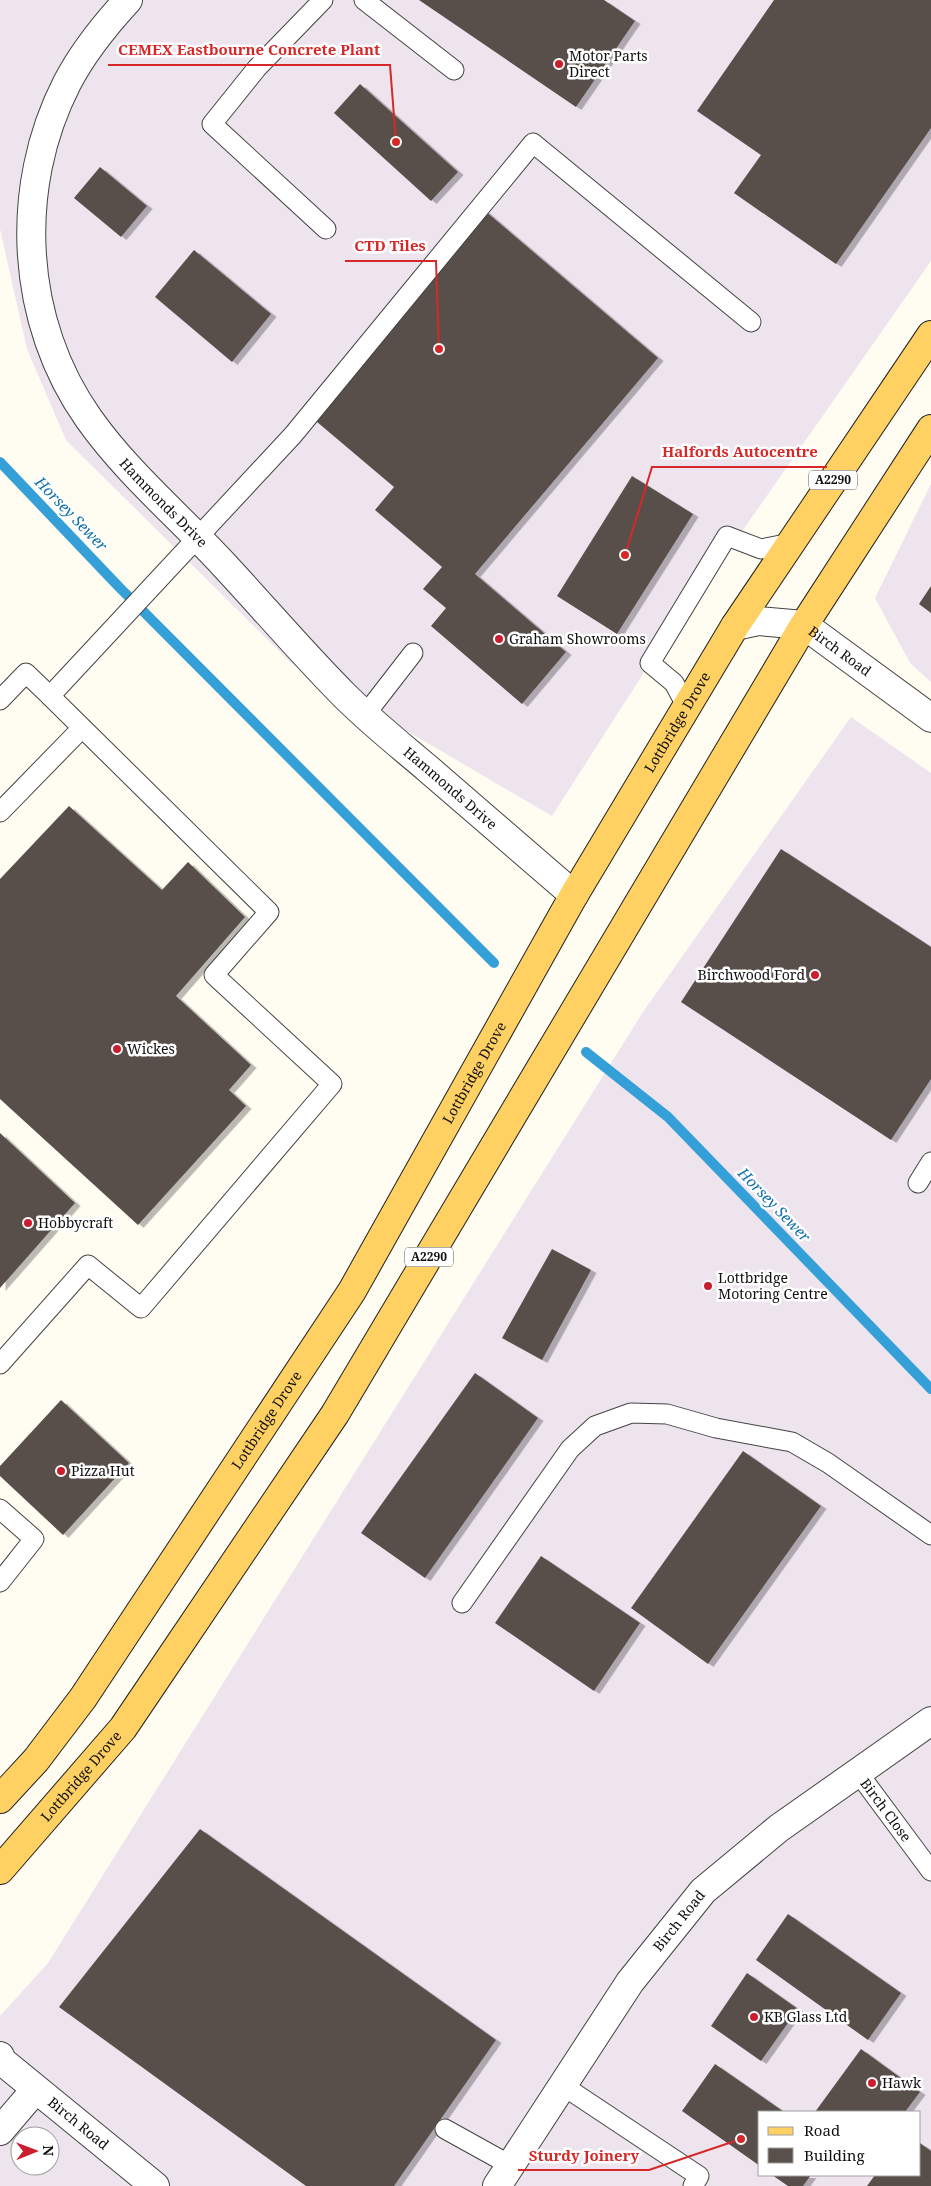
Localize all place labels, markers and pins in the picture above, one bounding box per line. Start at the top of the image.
callout: CEMEX Eastbourne Concrete Plant [108,35,390,65]
place label: Motor Parts Direct [569,46,648,81]
marker: Motor Parts Direct [553,58,565,70]
callout: CTD Tiles [345,231,436,261]
callout: Halfords Autocentre [652,437,827,467]
place label: Graham Showrooms [509,629,646,648]
marker: Graham Showrooms [493,633,505,645]
place label: Birchwood Ford [698,965,805,984]
marker: Birchwood Ford [809,969,821,981]
place label: Wickes [127,1039,175,1058]
marker: Wickes [111,1043,123,1055]
place label: Hobbycraft [38,1213,113,1232]
marker: Hobbycraft [22,1217,34,1229]
place label: Lottbridge Motoring Centre [718,1268,828,1303]
marker: Lottbridge Motoring Centre [702,1280,714,1292]
place label: Pizza Hut [71,1461,135,1480]
marker: Pizza Hut [55,1465,67,1477]
place label: KB Glass Ltd [764,2007,848,2026]
marker: KB Glass Ltd [748,2011,760,2023]
place label: Hawk [882,2073,922,2092]
marker: Hawk [866,2077,878,2089]
callout: Sturdy Joinery [518,2140,649,2170]

